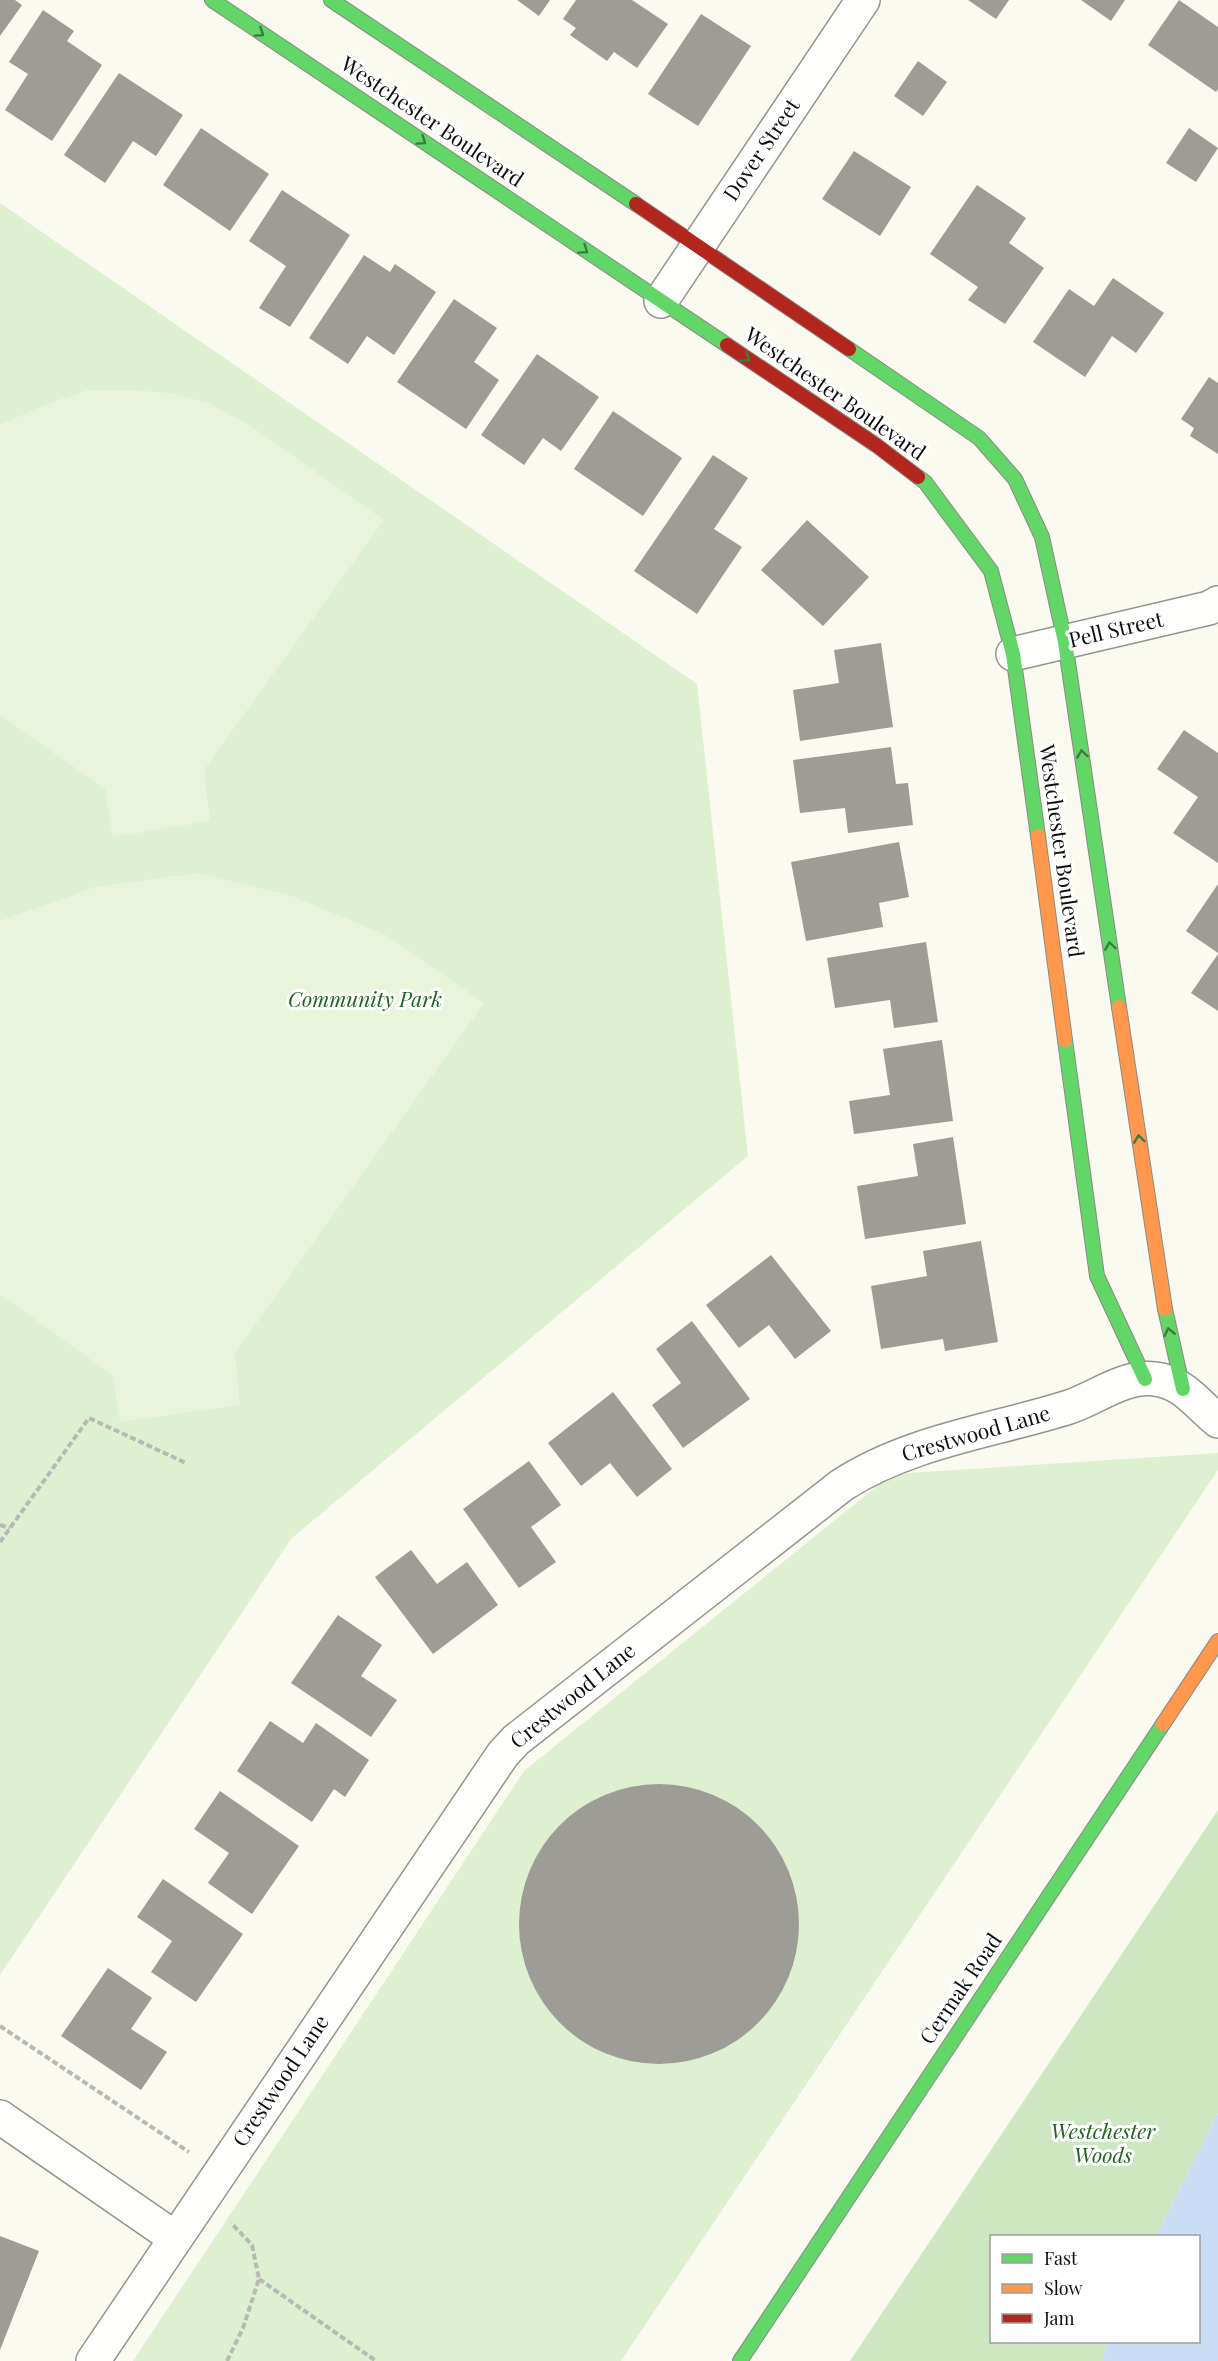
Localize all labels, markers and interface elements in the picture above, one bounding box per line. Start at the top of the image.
one-way arrow [254,25,265,36]
street label: Westchester Boulevard [335,48,530,192]
street label: Dover Street [716,92,805,206]
one-way arrow [416,134,427,145]
one-way arrow [578,242,589,253]
street label: Westchester Boulevard [739,319,932,465]
one-way arrow [740,351,751,362]
street label: Pell Street [1065,603,1166,653]
street label: Westchester Boulevard [1034,742,1092,959]
one-way arrow [1076,749,1088,758]
one-way arrow [1105,942,1117,951]
park label: Community Park [288,984,442,1012]
one-way arrow [1133,1135,1145,1144]
one-way arrow [1163,1327,1176,1337]
street label: Crestwood Lane [898,1398,1053,1467]
street label: Crestwood Lane [503,1635,640,1754]
street label: Cermak Road [912,1927,1007,2049]
street label: Crestwood Lane [225,2009,334,2151]
park label: Westchester Woods [1051,2116,1156,2168]
legend [990,2235,1200,2343]
text: Fast [1044,2246,1078,2270]
text: Slow [1044,2276,1082,2300]
text: Jam [1043,2306,1074,2330]

